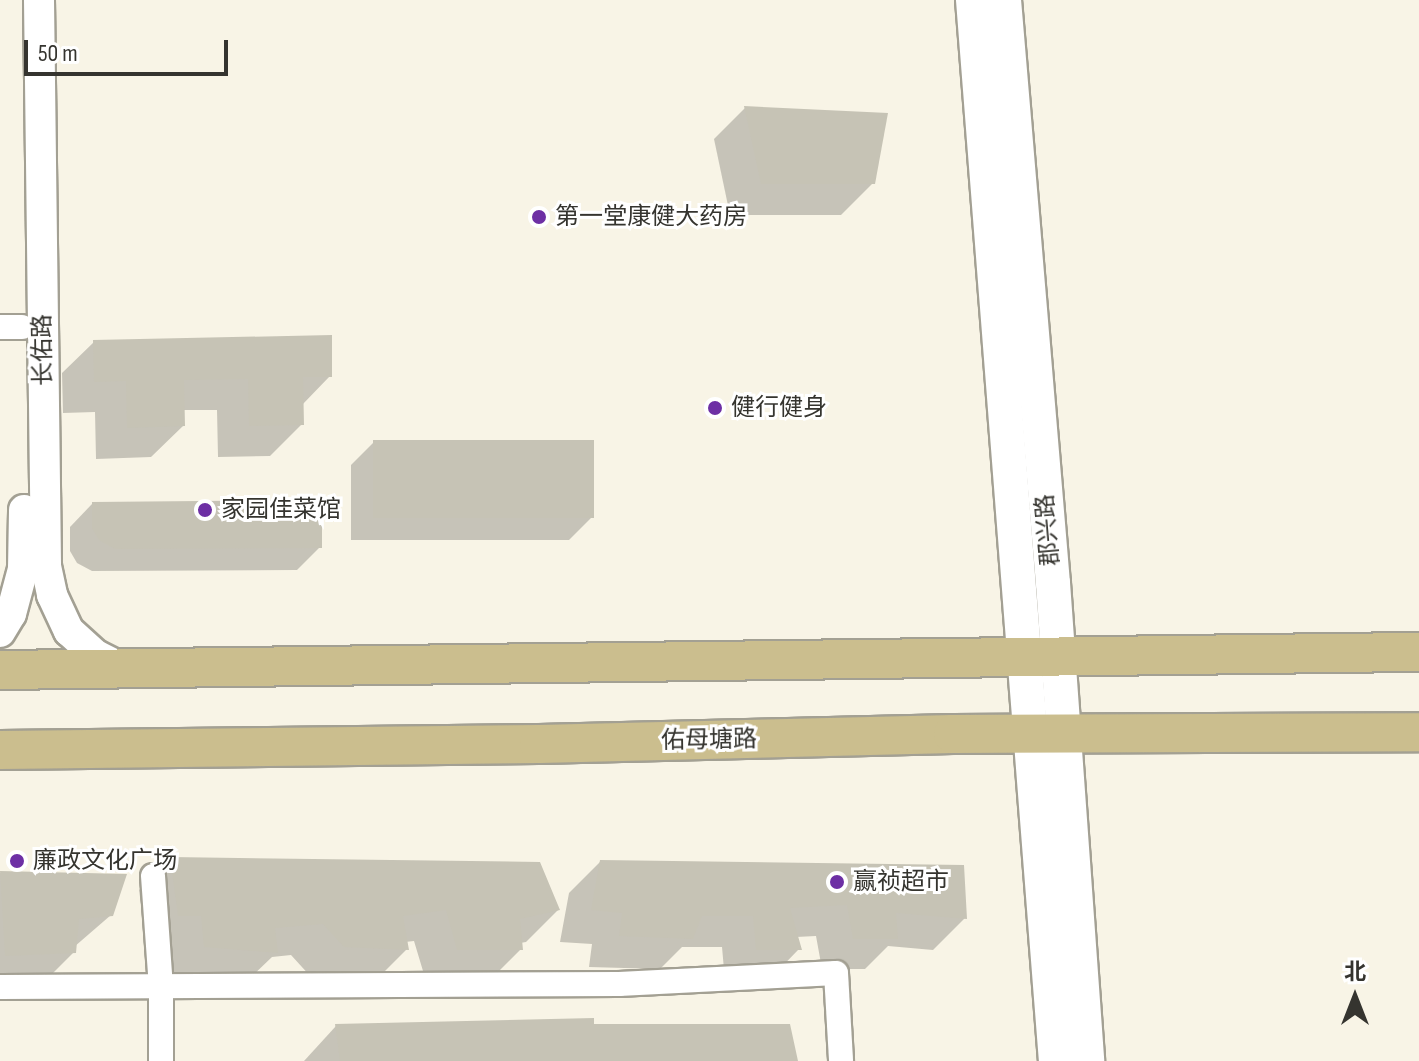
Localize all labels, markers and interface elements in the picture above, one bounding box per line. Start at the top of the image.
scale bar [28,24,232,74]
text: 50 m [38,39,78,68]
place label: 第一堂康健大药房 [555,203,747,231]
marker: 第一堂康健大药房 [530,208,548,226]
street label: 长佑路 [28,314,58,386]
place label: 健行健身 [731,394,827,422]
marker: 健行健身 [706,399,724,417]
street label: 郡兴路 [1031,493,1065,567]
place label: 家园佳菜馆 [221,496,341,524]
marker: 家园佳菜馆 [196,501,214,519]
street label: 佑母塘路 [661,725,757,755]
place label: 廉政文化广场 [33,847,177,875]
marker: 廉政文化广场 [8,852,26,870]
place label: 赢祯超市 [853,868,949,896]
marker: 赢祯超市 [828,873,846,891]
north arrow [1315,957,1395,1037]
text: 北 [1344,959,1366,986]

